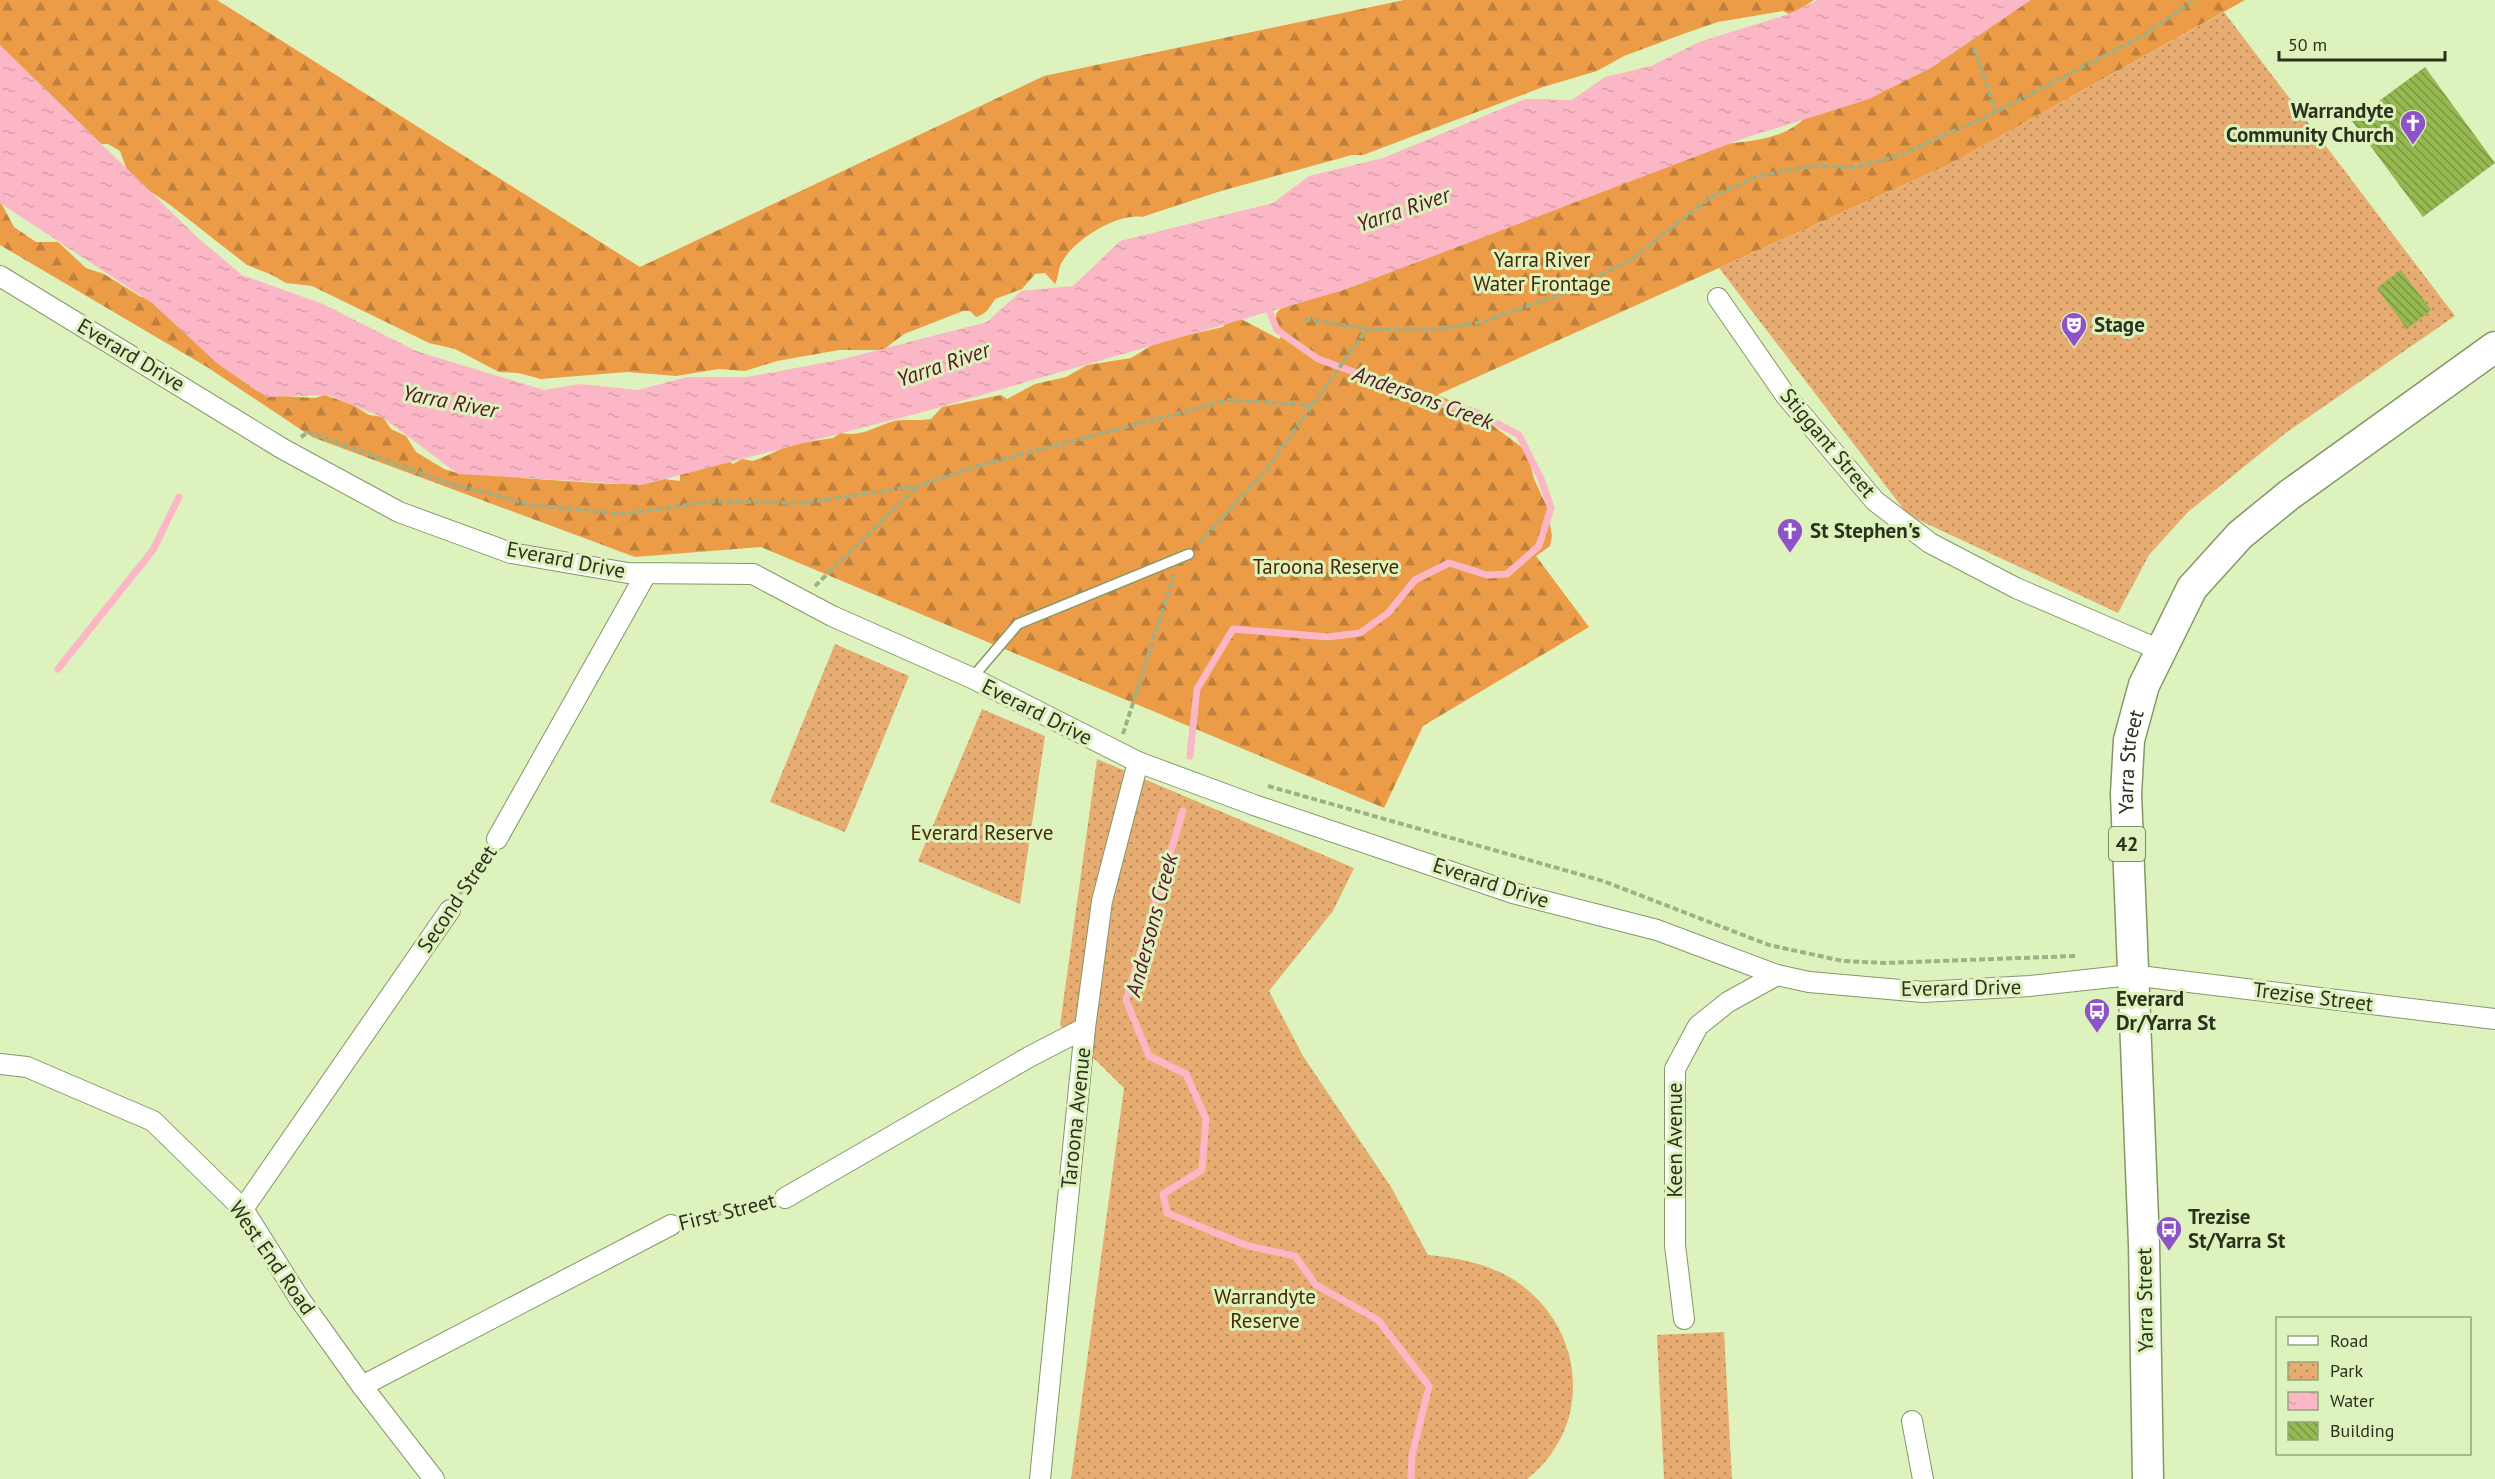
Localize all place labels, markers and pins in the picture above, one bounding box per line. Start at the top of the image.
place label: Warrandyte Community Church [2226,97,2394,148]
church icon: Warrandyte Community Church [2398,108,2428,146]
theatre icon: Stage [2059,310,2089,348]
place label: Stage [2094,311,2145,338]
church icon: St Stephen's [1775,516,1805,554]
place label: St Stephen's [1810,517,1920,544]
place label: Everard Dr/Yarra St [2116,985,2216,1036]
bus stop icon: Everard Dr/Yarra St [2082,996,2112,1034]
place label: Trezise St/Yarra St [2188,1203,2286,1254]
bus stop icon: Trezise St/Yarra St [2154,1214,2184,1252]

